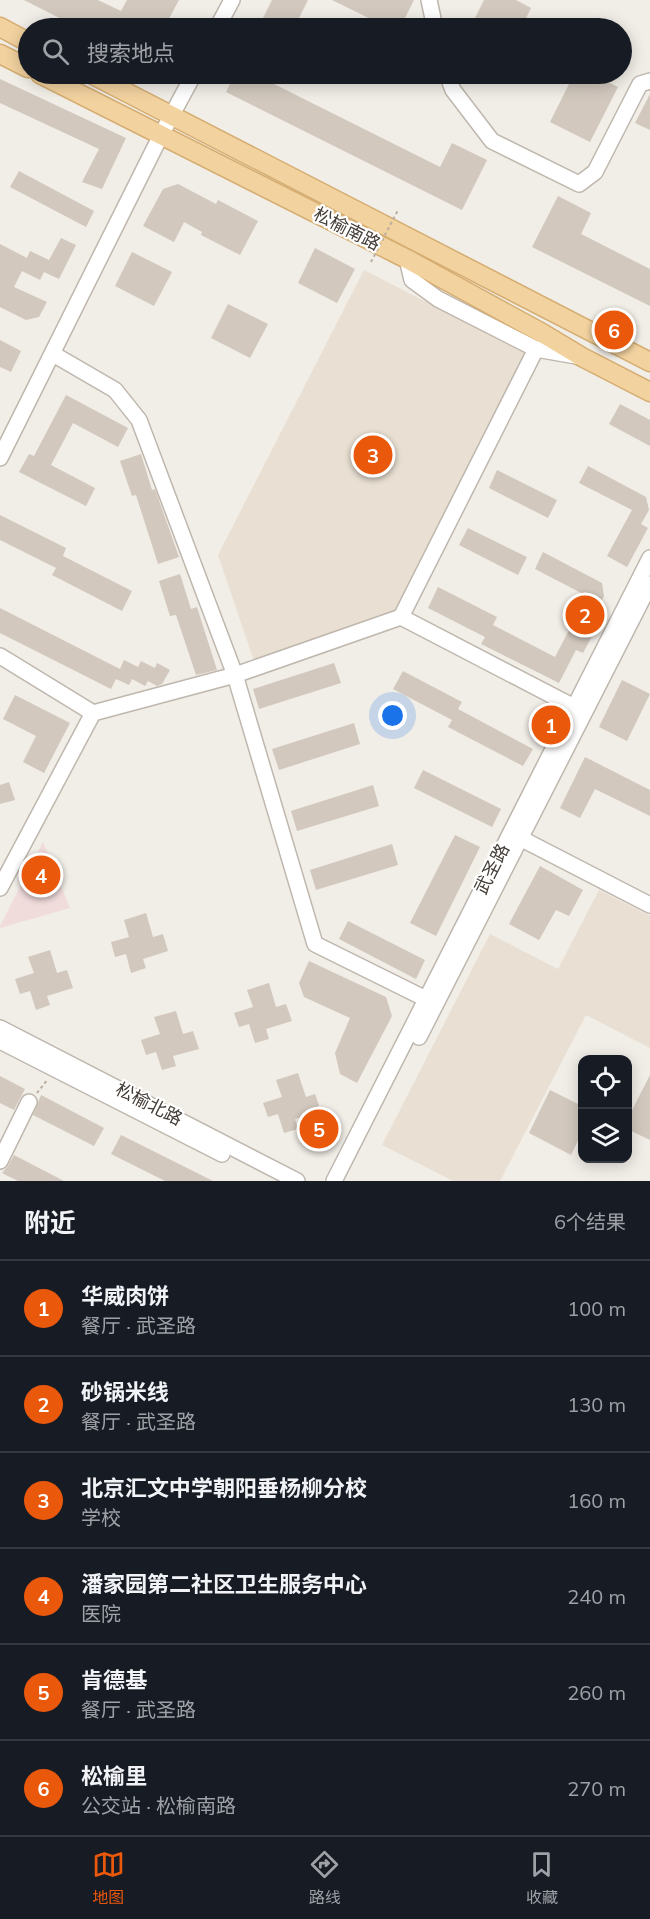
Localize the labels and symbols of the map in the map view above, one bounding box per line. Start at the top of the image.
street label: 松榆南路 [310,202,385,255]
pin: 6 [594,308,634,352]
pin: 3 [354,432,392,478]
pin: 2 [566,592,604,638]
your location [378,701,407,730]
pin: 1 [532,702,570,748]
street label: 武圣路 [469,839,514,898]
pin: 4 [22,852,60,898]
street label: 松榆北路 [112,1077,187,1130]
pin: 5 [300,1106,338,1152]

